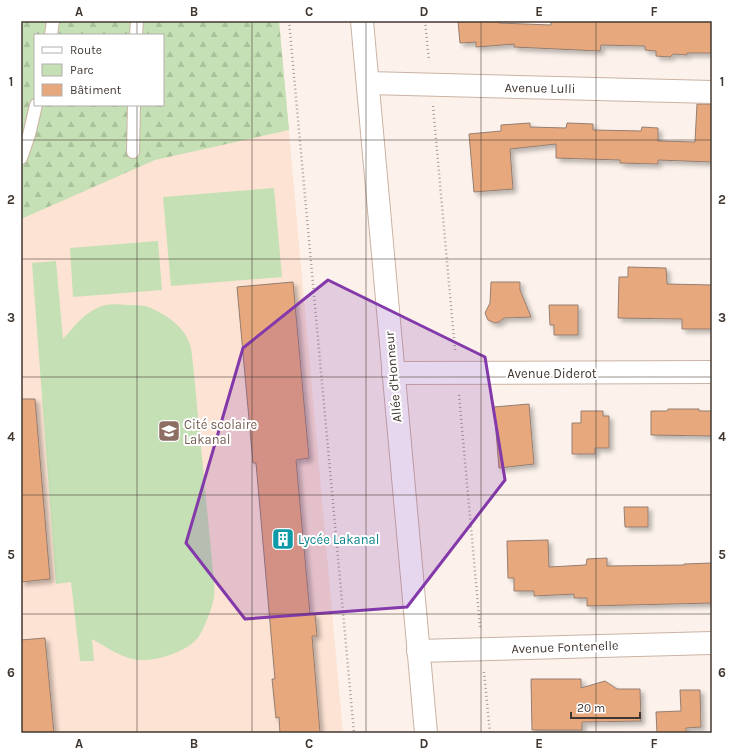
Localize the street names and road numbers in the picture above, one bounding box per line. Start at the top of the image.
street label: Avenue Lulli [504,80,576,96]
street label: Allée d'Honneur [382,331,404,423]
street label: Avenue Diderot [507,366,597,381]
street label: Avenue Fontenelle [511,638,619,656]

